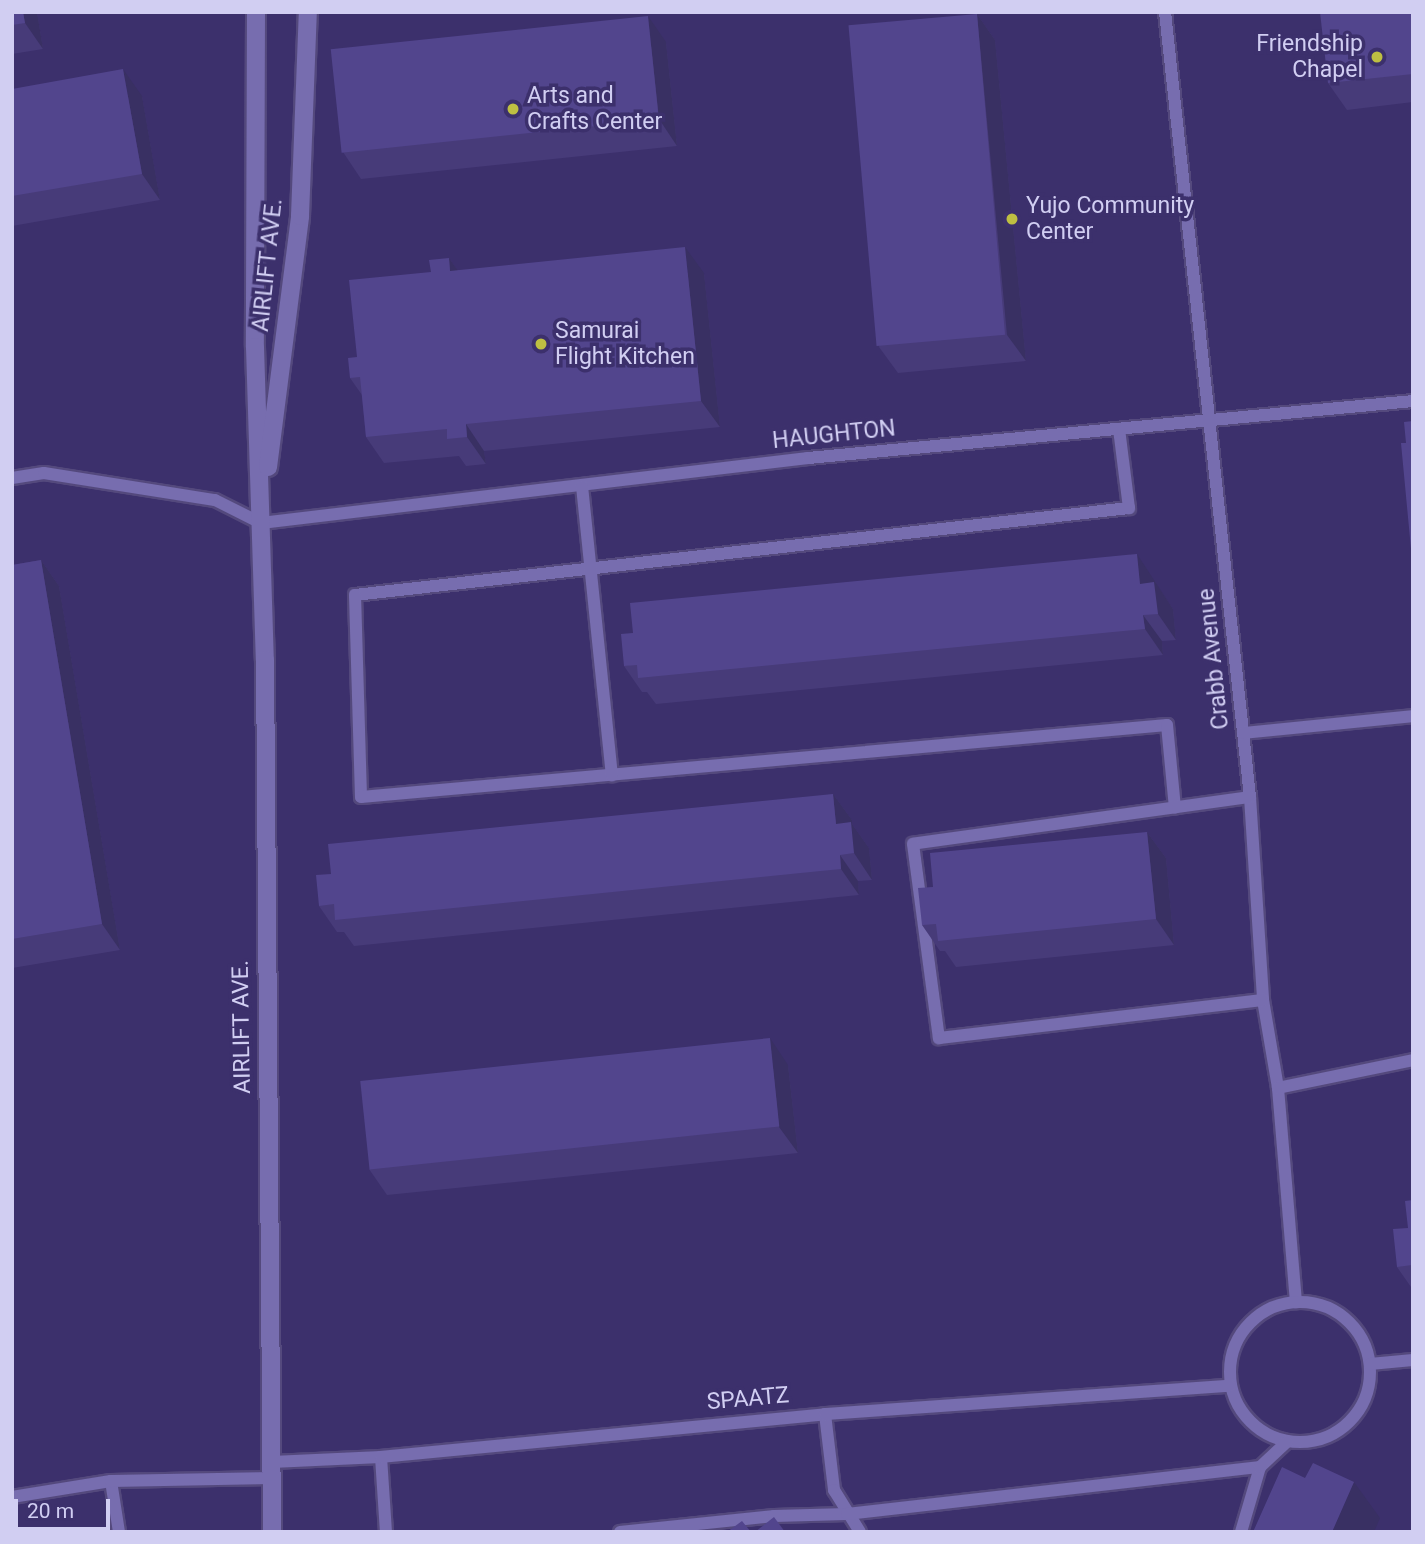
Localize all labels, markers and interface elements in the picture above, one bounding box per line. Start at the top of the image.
place label: Friendship Chapel [1256,30,1363,84]
marker: Friendship Chapel [1369,49,1385,65]
place label: Arts and Crafts Center [527,82,662,136]
marker: Arts and Crafts Center [505,101,521,117]
place label: Yujo Community Center [1026,192,1194,246]
street label: AIRLIFT AVE. [247,197,289,333]
marker: Yujo Community Center [1004,211,1020,227]
place label: Samurai Flight Kitchen [555,317,695,371]
marker: Samurai Flight Kitchen [533,336,549,352]
street label: HAUGHTON [771,415,897,455]
street label: Crabb Avenue [1193,587,1235,731]
street label: AIRLIFT AVE. [227,960,257,1094]
street label: SPAATZ [706,1382,790,1416]
scale bar [18,1484,114,1528]
text: 20 m [27,1499,74,1523]

